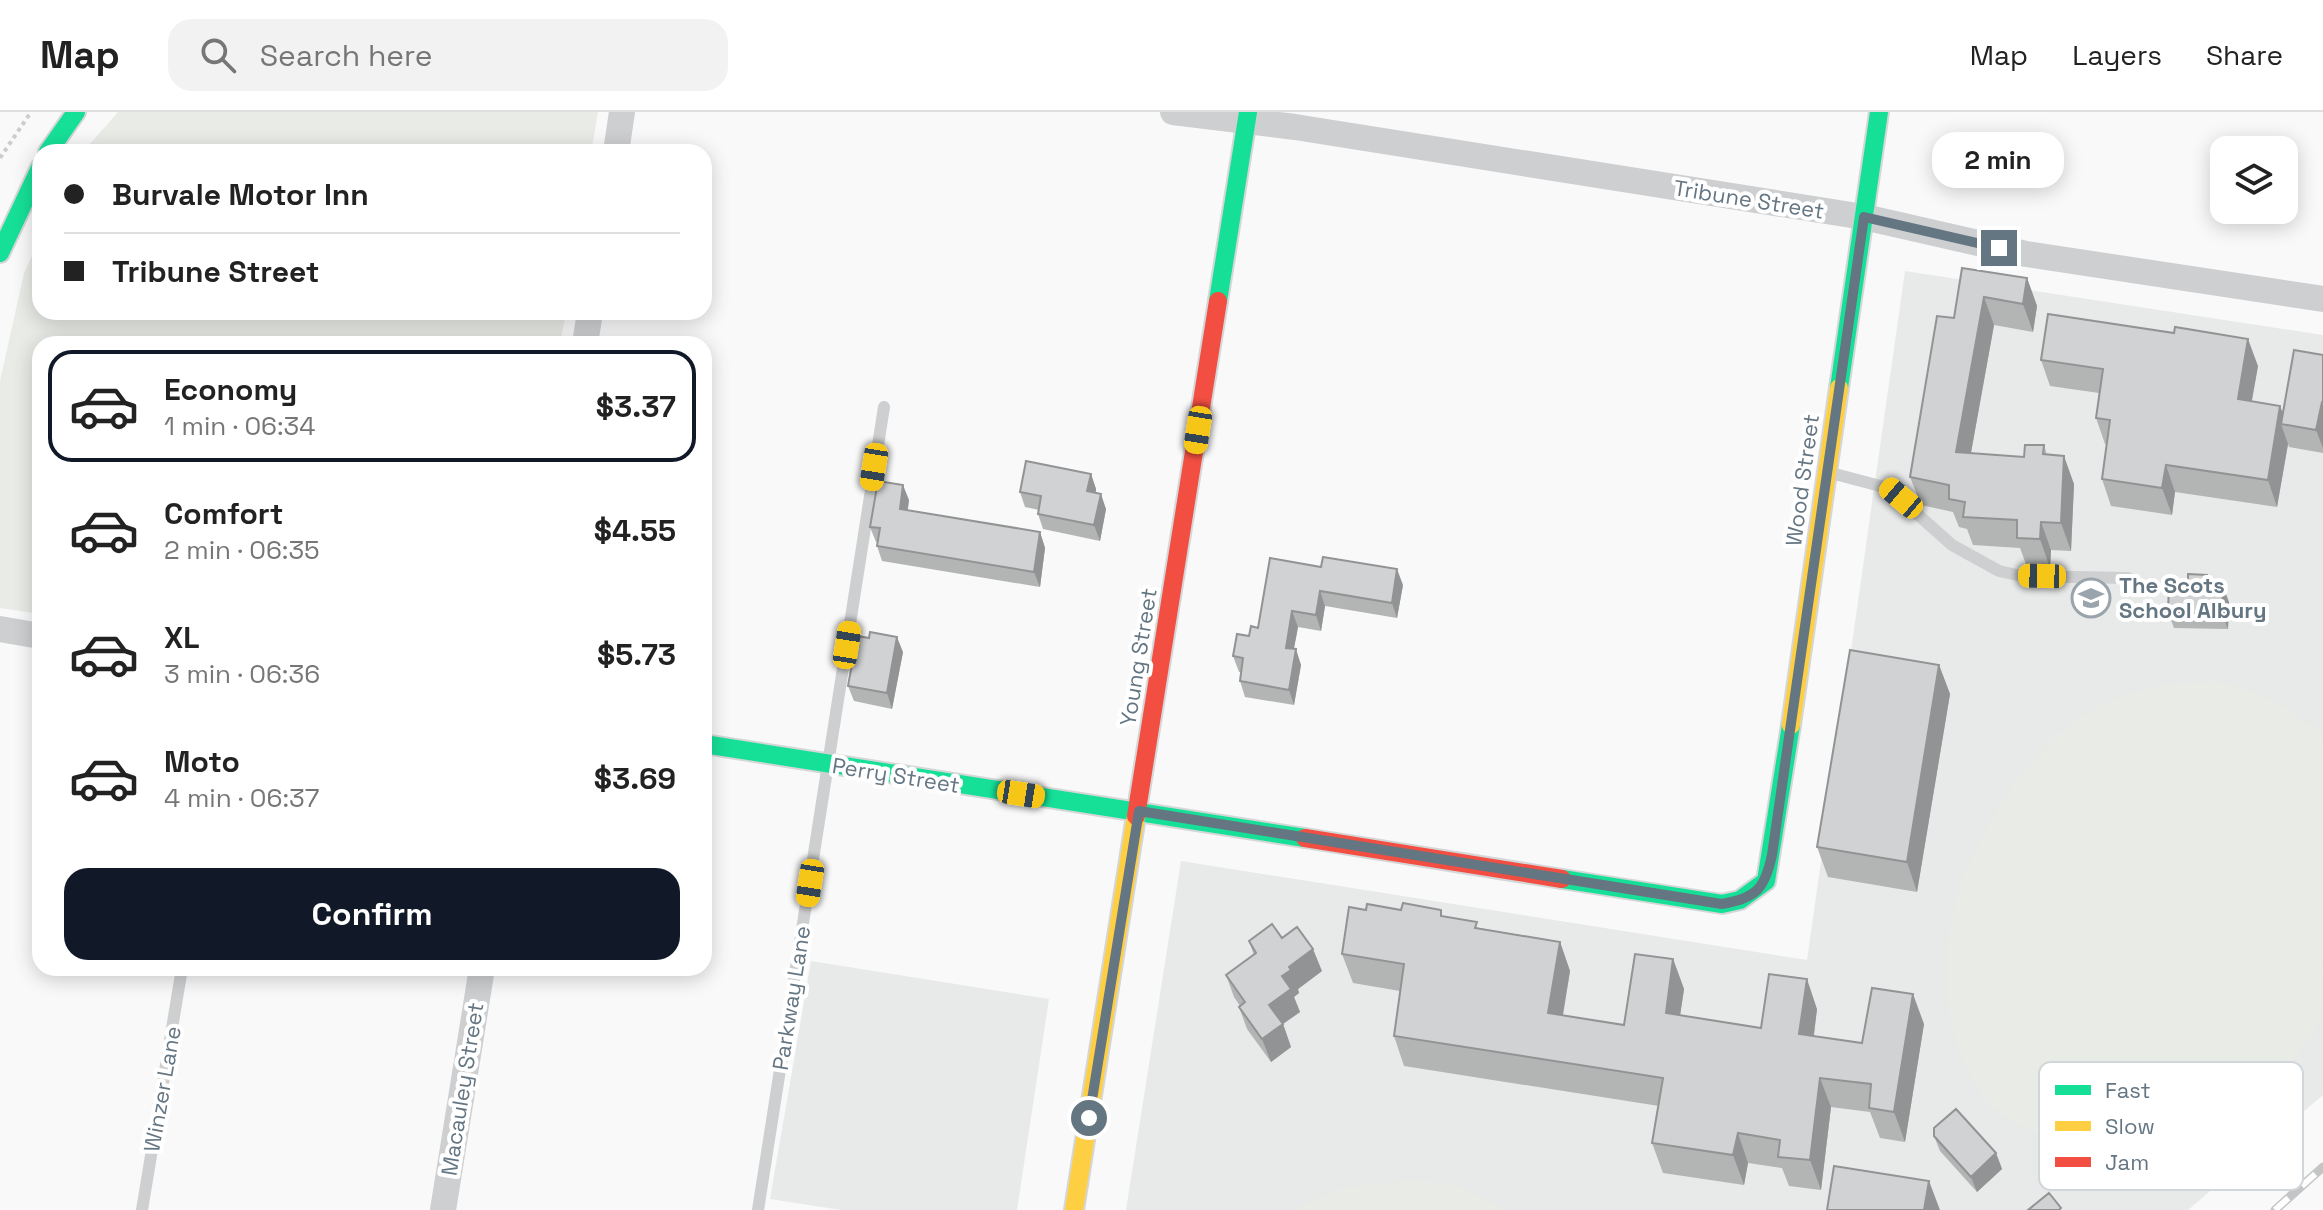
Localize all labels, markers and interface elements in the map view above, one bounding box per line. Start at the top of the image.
search box [168,19,728,91]
text: Map [40,31,120,79]
icon: search [196,33,240,77]
text: Search here [260,36,433,75]
text: Map [1970,37,2028,73]
text: Layers [2072,37,2162,73]
text: Share [2206,37,2283,73]
callout: 2 min [1933,132,2065,188]
map controls [2210,136,2298,224]
button: layers [2210,136,2298,224]
text: 2 min [1964,143,2032,177]
street label: Tribune Street [1672,173,1826,225]
text: Burvale Motor Inn [112,175,369,214]
route end [1981,230,2017,266]
text: Tribune Street [112,252,320,291]
icon: car [68,370,140,442]
text: Economy [164,370,297,409]
text: $3.37 [596,387,676,426]
car [1182,404,1214,456]
text: 1 min · 06:34 [164,409,316,443]
street label: Wood Street [1779,412,1825,548]
car [858,441,890,493]
car [1875,473,1927,523]
icon: car [68,494,140,566]
text: Comfort [164,494,283,533]
text: $4.55 [594,511,676,550]
text: 2 min · 06:35 [164,533,320,567]
car [2018,564,2066,588]
place label: The Scots School Albury [2119,571,2267,624]
school or university icon: The Scots School Albury [2070,577,2112,619]
street label: Young Street [1113,586,1163,728]
icon: car [68,618,140,690]
text: XL [164,618,200,657]
car [831,619,863,671]
text: $5.73 [597,635,676,674]
text: 3 min · 06:36 [164,657,320,691]
icon: car [68,742,140,814]
text: Moto [164,742,240,781]
street label: Perry Street [830,751,962,799]
text: $3.69 [594,759,676,798]
car [995,778,1047,810]
text: 4 min · 06:37 [164,781,319,815]
car [794,857,826,909]
button: Confirm [64,868,680,960]
street label: Parkway Lane [766,924,816,1072]
street label: Macauley Street [434,1000,490,1178]
street label: Winzer Lane [137,1024,187,1154]
legend [2039,1062,2303,1190]
text: Fast [2105,1076,2151,1104]
route start [1071,1100,1107,1136]
text: Slow [2105,1112,2155,1140]
text: Jam [2105,1148,2149,1176]

